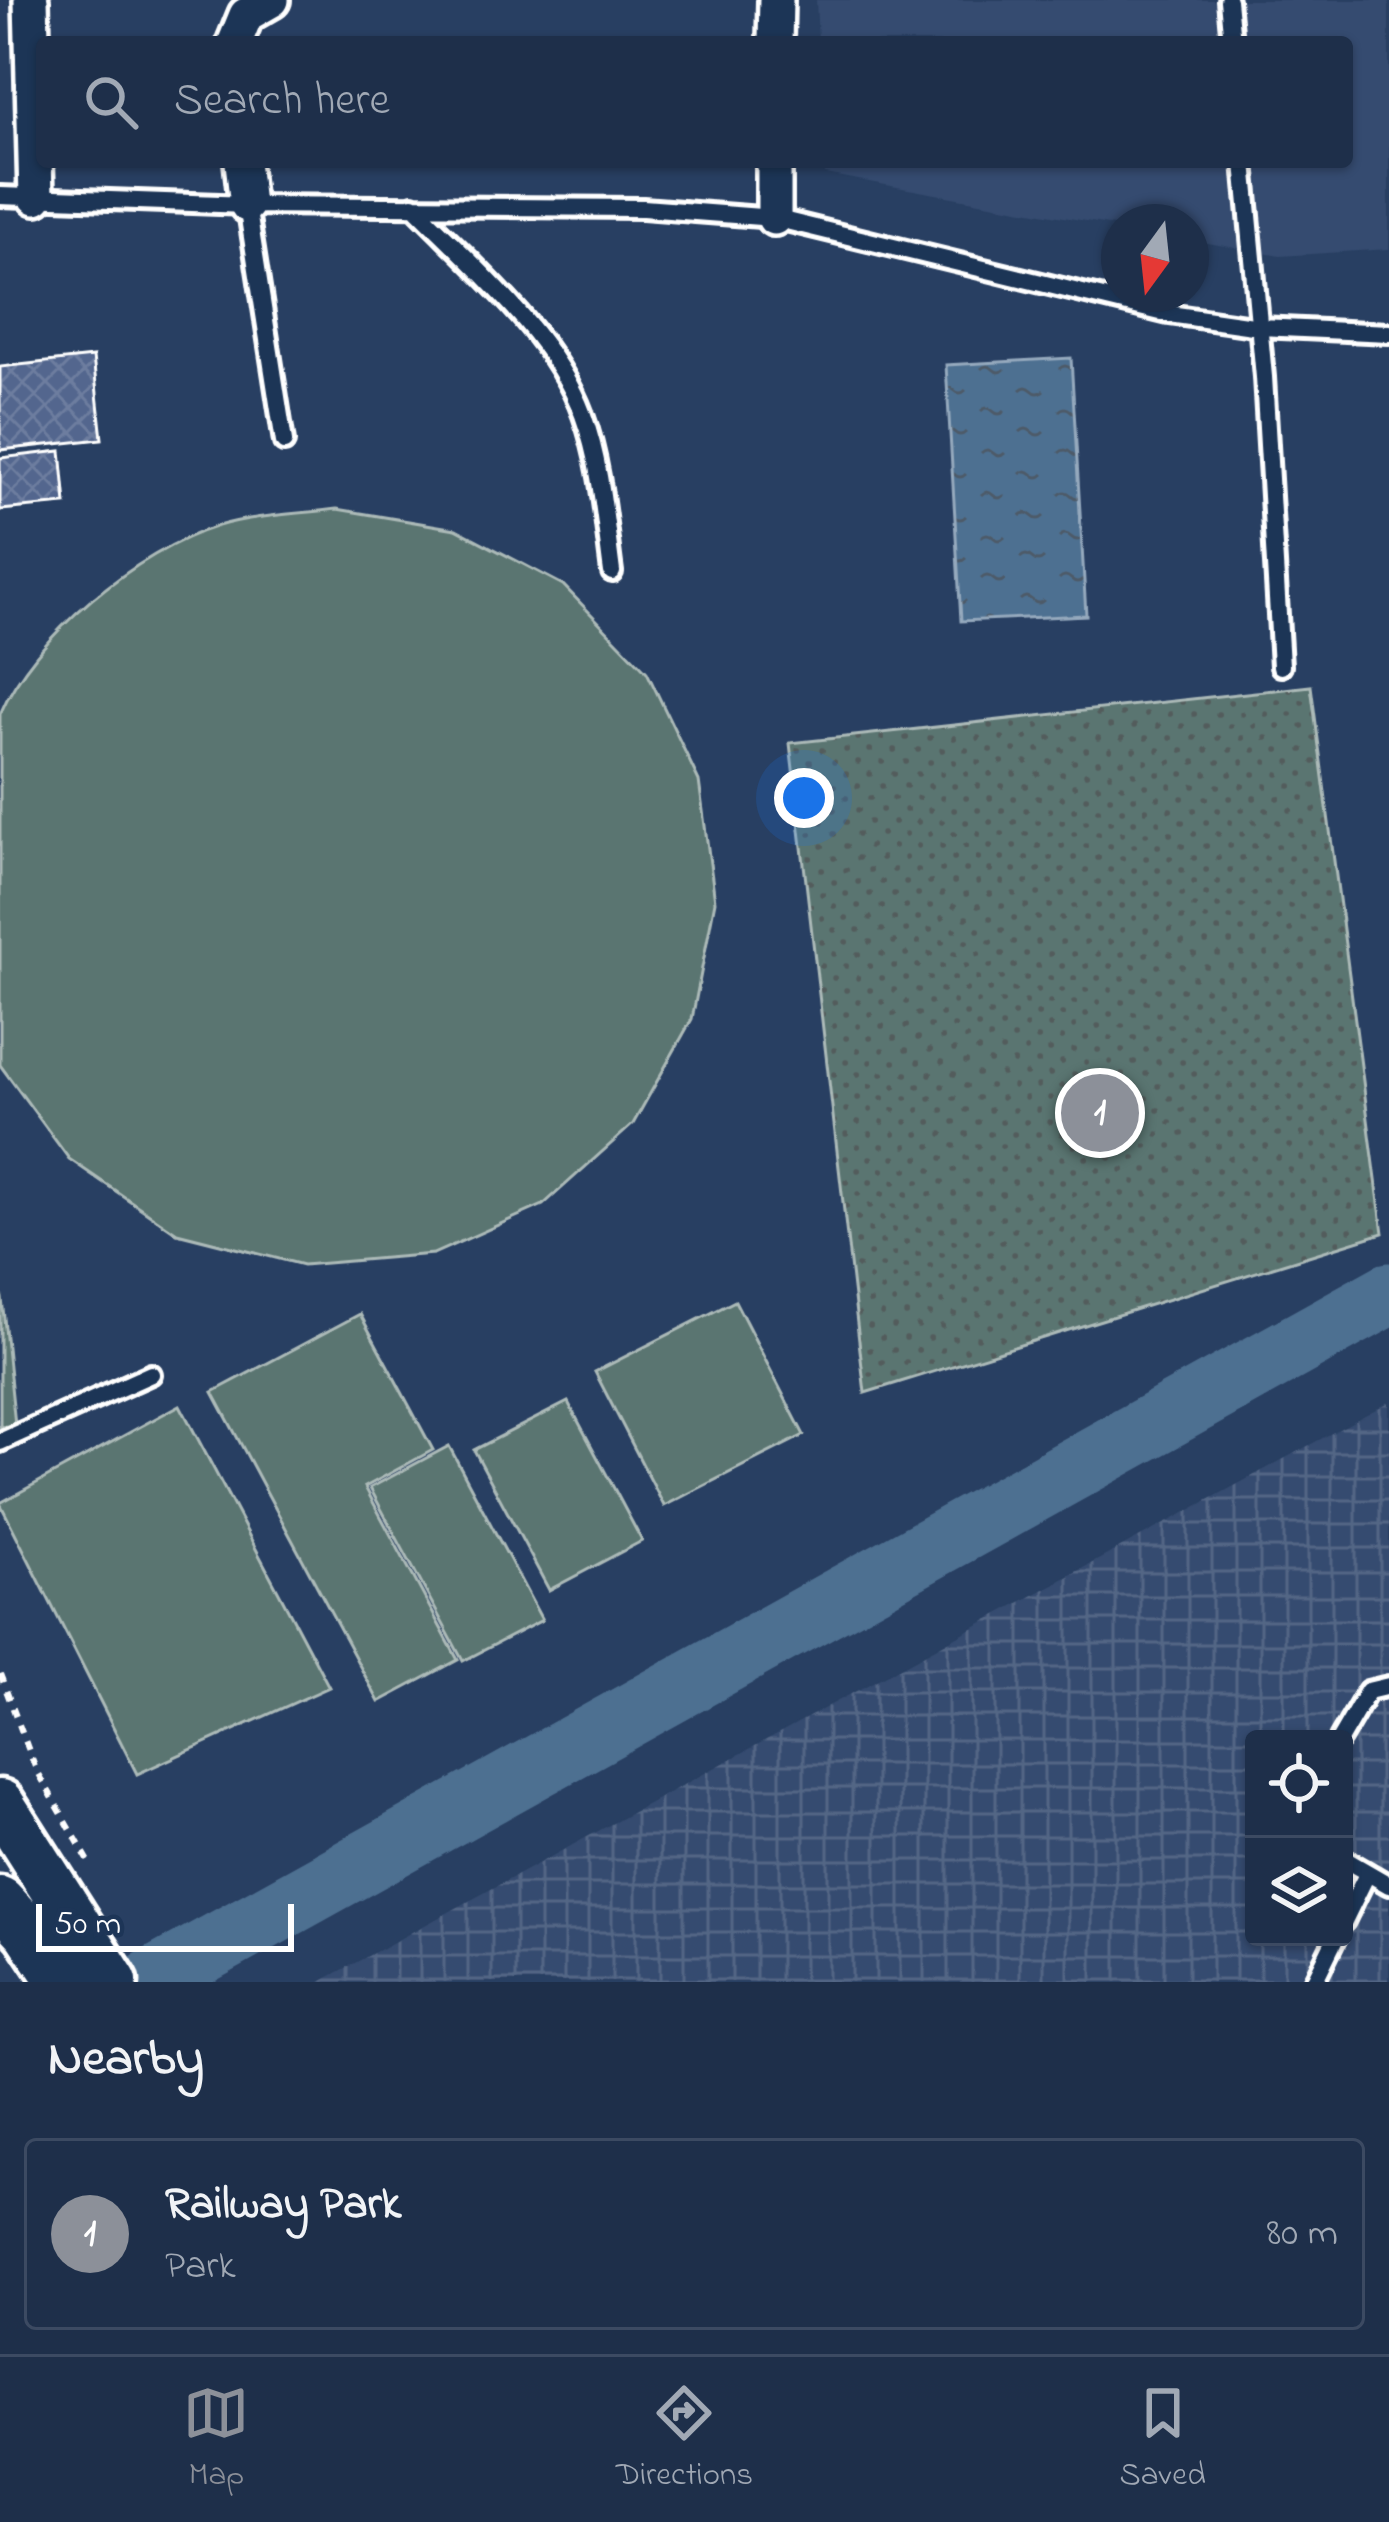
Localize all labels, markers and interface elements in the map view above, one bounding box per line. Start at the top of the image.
search box [36,36,1353,168]
icon: search [78,69,144,135]
text: Search here [174,69,390,135]
north arrow [1101,204,1209,312]
your location [774,768,834,828]
pin: 1 [1061,1068,1139,1158]
map controls [1245,1730,1353,1946]
button: locate [1245,1730,1353,1838]
button: layers [1245,1838,1353,1946]
scale bar [36,1898,294,1951]
text: 50 m [54,1901,121,1949]
text: Nearby [48,2023,204,2098]
text: Railway Park [165,2173,401,2239]
text: 1 [84,2206,96,2263]
text: 80 m [1267,2206,1338,2263]
text: Park [165,2239,235,2296]
tab: Map [183,2380,249,2500]
tab: Directions [616,2380,753,2500]
tab: Saved [1120,2380,1206,2500]

